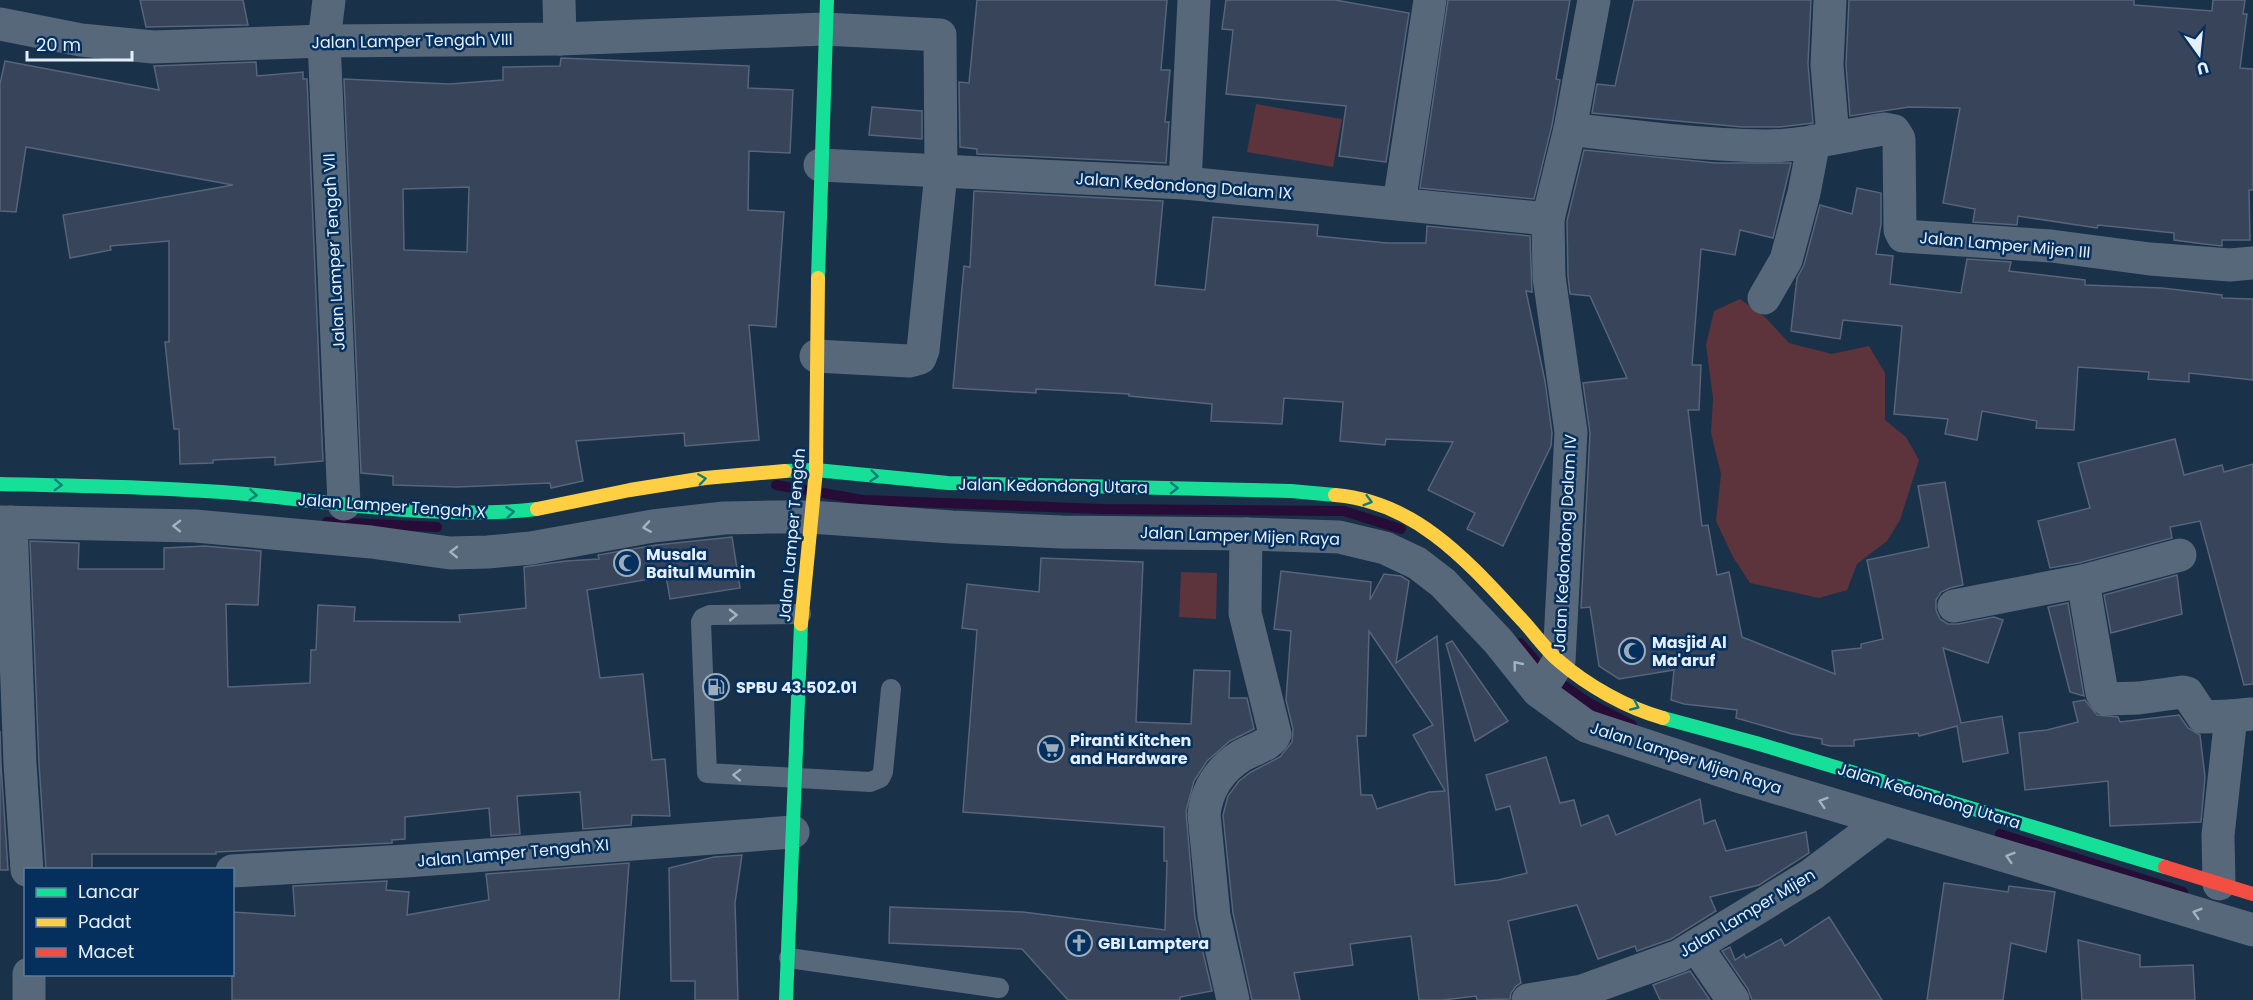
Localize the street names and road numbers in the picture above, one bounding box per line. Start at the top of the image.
street label: Jalan Lamper Tengah VIII [311,28,513,54]
street label: Jalan Lamper Tengah VII [317,153,351,351]
street label: Jalan Kedondong Dalam IX [1075,167,1293,205]
street label: Jalan Lamper Mijen III [1918,226,2092,264]
street label: Jalan Kedondong Dalam IV [1548,433,1582,653]
street label: Jalan Lamper Tengah [773,447,811,623]
street label: Jalan Kedondong Utara [958,473,1148,499]
street label: Jalan Lamper Tengah X [297,488,487,524]
street label: Jalan Lamper Mijen Raya [1140,521,1340,551]
street label: Jalan Lamper Mijen Raya [1587,716,1785,800]
street label: Jalan Kedondong Utara [1835,757,2023,835]
street label: Jalan Lamper Tengah XI [416,833,610,873]
street label: Jalan Lamper Mijen [1674,863,1820,963]

